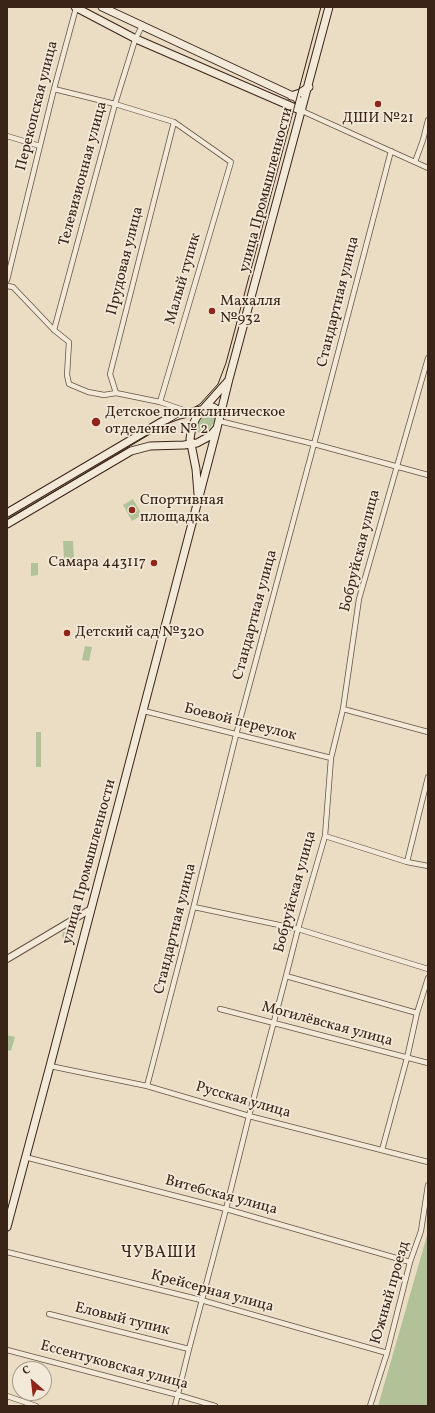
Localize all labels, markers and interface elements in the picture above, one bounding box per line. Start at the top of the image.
street label: Перекопская улица [13,39,63,173]
marker: ДШИ №21 [373,99,383,109]
street label: Телевизионная улица [56,100,112,248]
street label: улица Промышленности [236,105,298,275]
place label: ДШИ №21 [342,110,414,128]
street label: Прудовая улица [104,205,148,317]
street label: Малый тупик [162,231,206,327]
street label: Стандартная улица [314,235,364,369]
place label: Махалля №932 [220,293,281,328]
marker: Махалля №932 [207,306,217,316]
place label: Детское поликлиническое отделение № 2 [105,404,285,439]
marker: Детское поликлиническое отделение № 2 [90,416,102,428]
street label: Бобруйская улица [337,488,385,614]
place label: Спортивная площадка [140,492,224,527]
marker: Спортивная площадка [127,505,137,515]
street label: Стандартная улица [230,548,282,682]
place label: Самара 443117 [48,554,146,572]
marker: Самара 443117 [149,558,159,568]
place label: Детский сад №320 [75,624,204,642]
marker: Детский сад №320 [62,628,72,638]
street label: Боевой переулок [182,700,298,746]
street label: улица Промышленности [59,777,121,947]
street label: Бобруйская улица [271,829,321,955]
street label: Стандартная улица [151,862,201,996]
street label: Могилёвская улица [259,999,395,1051]
street label: Русская улица [193,1079,293,1123]
street label: Витебская улица [163,1172,279,1220]
street label: Южный проезд [368,1239,414,1347]
district label: ЧУВАШИ [121,1244,197,1264]
street label: Крейсерная улица [149,1267,275,1317]
street label: Еловый тупик [73,1300,171,1340]
street label: Ессентуковская улица [38,1338,190,1394]
north arrow [12,1361,52,1401]
text: С [20,1363,33,1379]

